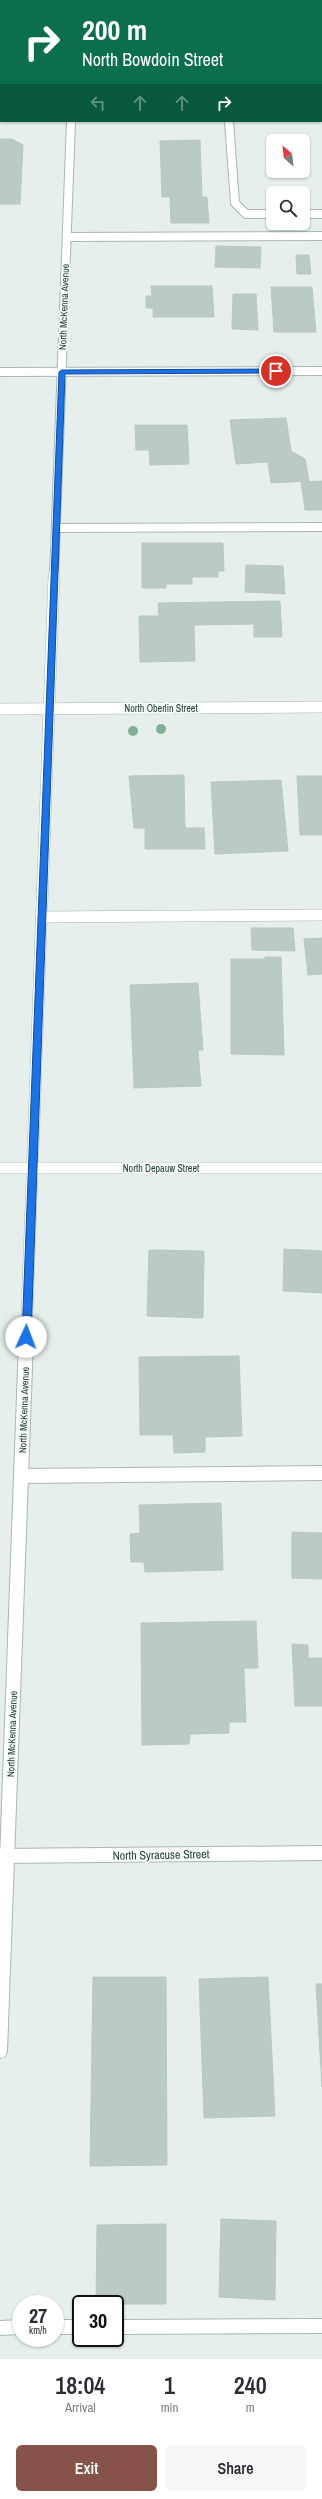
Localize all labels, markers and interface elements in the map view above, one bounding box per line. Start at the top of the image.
text: 200 m [82,11,147,49]
icon: right [16,16,68,68]
text: North Bowdoin Street [82,47,223,72]
icon: left [87,92,109,114]
icon: ahead [129,92,151,114]
icon: ahead [171,92,193,114]
icon: right [213,92,235,114]
north arrow [266,134,310,178]
map controls [266,134,310,230]
button: search [266,186,310,230]
street label: North McKenna Avenue [56,263,72,350]
pin [259,354,293,388]
icon: arrive [265,360,287,382]
street label: North Oberlin Street [124,702,198,715]
street label: North Depauw Street [123,1162,200,1175]
position arrow [5,1316,47,1358]
street label: North McKenna Avenue [16,1366,32,1453]
street label: North McKenna Avenue [4,1690,20,1777]
street label: North Syracuse Street [112,1846,210,1864]
speed limit sign: 30 [72,2295,124,2347]
text: 27 [29,2302,47,2329]
text: km/h [29,2324,47,2337]
text: 18:04 [55,2369,105,2401]
text: 1 [164,2369,175,2401]
text: 240 [234,2369,267,2401]
text: Arrival [65,2399,96,2416]
text: min [161,2399,178,2416]
text: m [246,2399,255,2416]
button: Exit [16,2445,157,2491]
button: Share [165,2445,306,2491]

